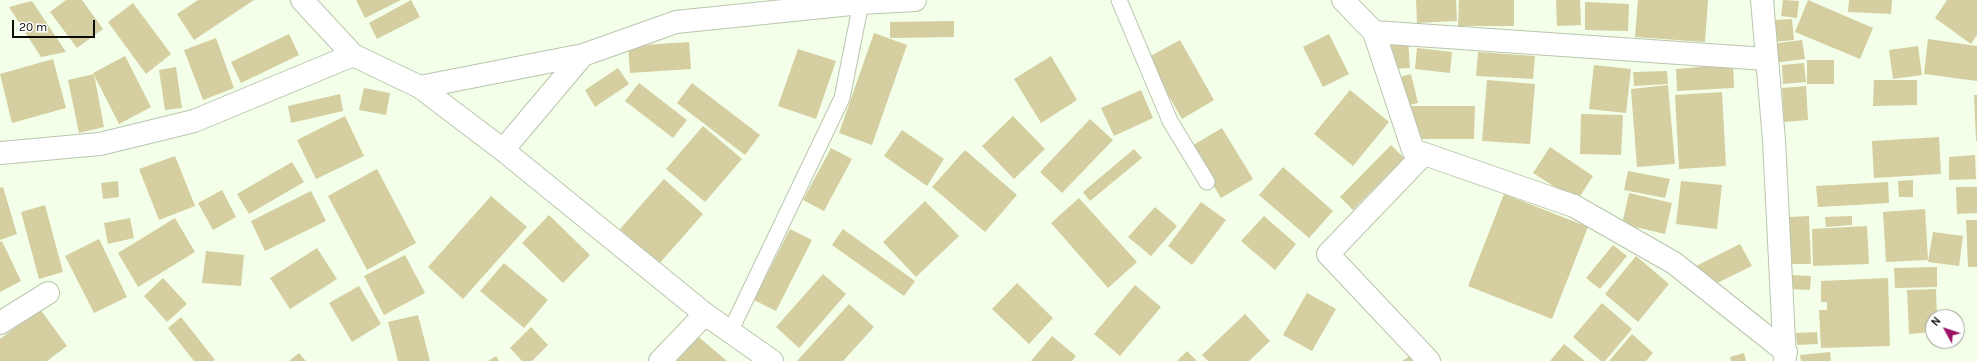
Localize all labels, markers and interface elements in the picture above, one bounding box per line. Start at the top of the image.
scale bar [14,12,97,38]
text: 20 m [19,20,47,34]
north arrow [1925,309,1965,349]
text: N [1929,314,1944,329]

